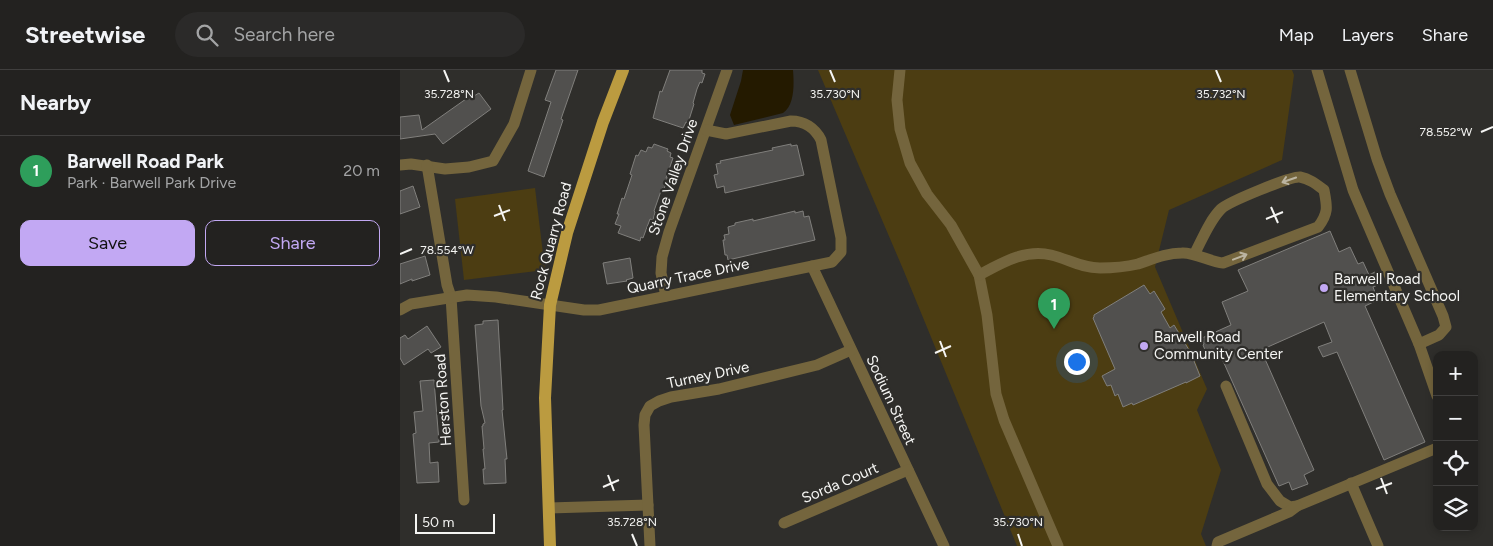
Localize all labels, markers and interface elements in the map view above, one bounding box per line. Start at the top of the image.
search box [175,12,525,57]
text: Streetwise [25,20,145,49]
icon: search [193,21,221,49]
text: Search here [233,23,335,46]
text: Map [1279,24,1314,46]
text: Layers [1342,24,1394,46]
text: Share [1422,24,1468,46]
text: 35.728°N [424,87,474,101]
text: 35.730°N [810,87,860,101]
text: 35.732°N [1196,87,1246,101]
text: Nearby [20,90,91,115]
street label: Stone Valley Drive [645,116,701,238]
text: 78.552°W [1420,125,1473,139]
text: Barwell Road Park [67,150,224,173]
text: 1 [33,161,39,180]
text: 20 m [343,161,380,180]
text: Park · Barwell Park Drive [67,173,236,192]
one-way arrow [1282,175,1298,185]
street label: Rock Quarry Road [527,180,575,302]
button: Save [20,220,195,266]
button: Share [205,220,380,266]
text: 78.554°W [420,243,474,257]
one-way arrow [1232,252,1247,261]
street label: Quarry Trace Drive [625,254,751,298]
place label: Barwell Road Elementary School [1334,270,1460,305]
marker: Barwell Road Elementary School [1318,282,1330,294]
pin: 1 [1038,288,1070,329]
place label: Barwell Road Community Center [1154,328,1283,363]
marker: Barwell Road Community Center [1138,340,1150,352]
your location [1064,349,1090,375]
map controls [1433,351,1478,531]
button: + [1433,351,1478,396]
street label: Sodium Street [862,352,920,448]
street label: Herston Road [431,353,455,447]
street label: Turney Drive [665,357,751,393]
button: − [1433,396,1478,441]
button: locate [1433,441,1478,486]
street label: Sorda Court [799,459,881,507]
button: layers [1433,486,1478,531]
scale bar [415,511,495,534]
text: 50 m [422,514,454,531]
text: 35.728°N [607,515,657,529]
text: 35.730°N [993,515,1043,529]

